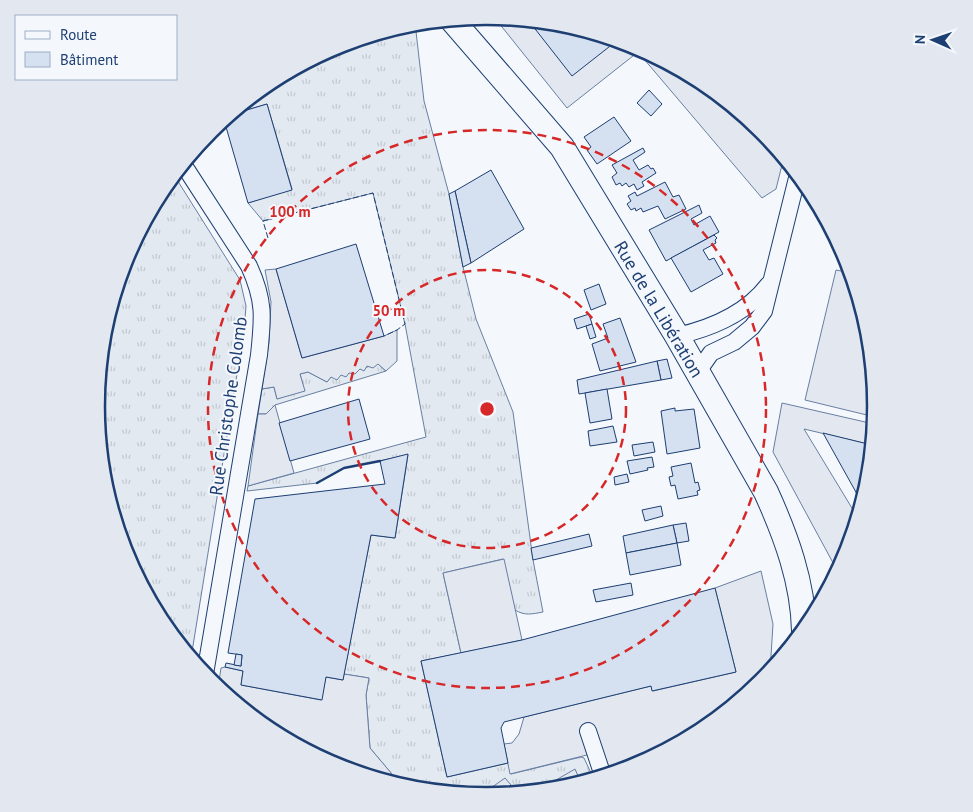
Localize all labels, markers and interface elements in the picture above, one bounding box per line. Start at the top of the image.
legend [15,15,178,80]
north arrow [908,15,958,65]
text: Route [60,25,97,44]
text: N [911,35,929,44]
text: Bâtiment [60,50,118,69]
text: 100 m [269,202,311,221]
street label: Rue de la Libération [609,237,709,381]
text: 50 m [373,301,405,320]
street label: Rue Christophe Colomb [204,315,252,497]
centre of rings [478,400,496,418]

